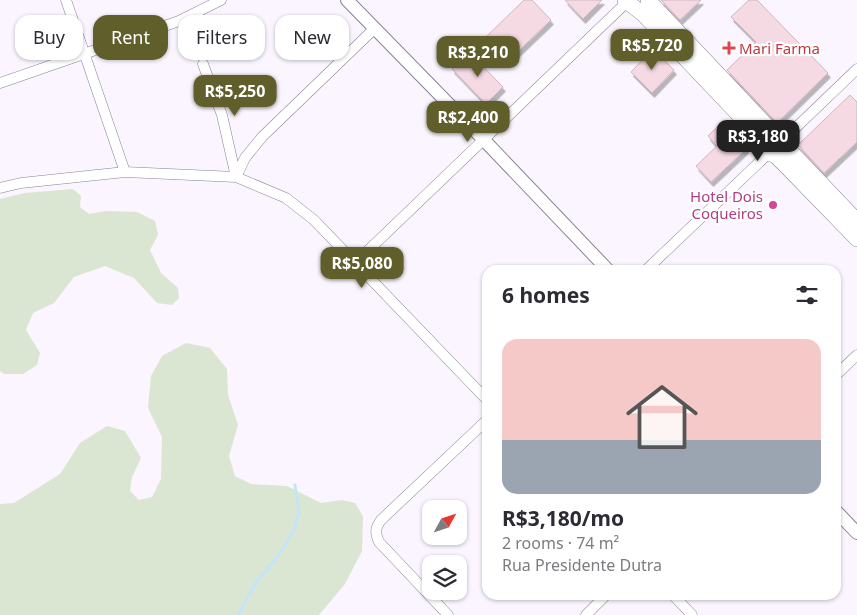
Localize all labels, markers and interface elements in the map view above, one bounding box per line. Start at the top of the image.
chip: Buy [15,15,83,60]
chip: Rent [93,15,168,60]
chip: Filters [178,15,265,60]
chip: New [275,15,349,60]
pin: R$5,720 [606,28,698,71]
text: R$5,720 [622,34,682,56]
pin: R$3,210 [432,36,524,78]
place label: Mari Farma [739,38,820,58]
text: R$3,210 [448,41,508,63]
marker: Mari Farma [723,42,735,54]
pin: R$5,250 [189,74,281,117]
text: R$5,250 [205,80,265,102]
pin: R$2,400 [422,100,514,143]
text: R$2,400 [438,106,498,128]
pin: R$3,180 [712,120,804,162]
text: R$3,180 [728,125,788,147]
place label: Hotel Dois Coqueiros [690,186,763,223]
marker: Hotel Dois Coqueiros [767,199,779,211]
pin: R$5,080 [316,246,408,289]
text: R$5,080 [332,252,392,274]
text: 6 homes [502,281,590,309]
icon: filters [793,281,821,309]
icon: home [617,372,707,462]
north arrow [422,500,468,545]
map controls [422,500,467,600]
text: R$3,180/mo [502,504,624,532]
text: 2 rooms · 74 m² [502,532,619,554]
text: Rua Presidente Dutra [502,554,662,576]
button: layers [422,555,467,600]

